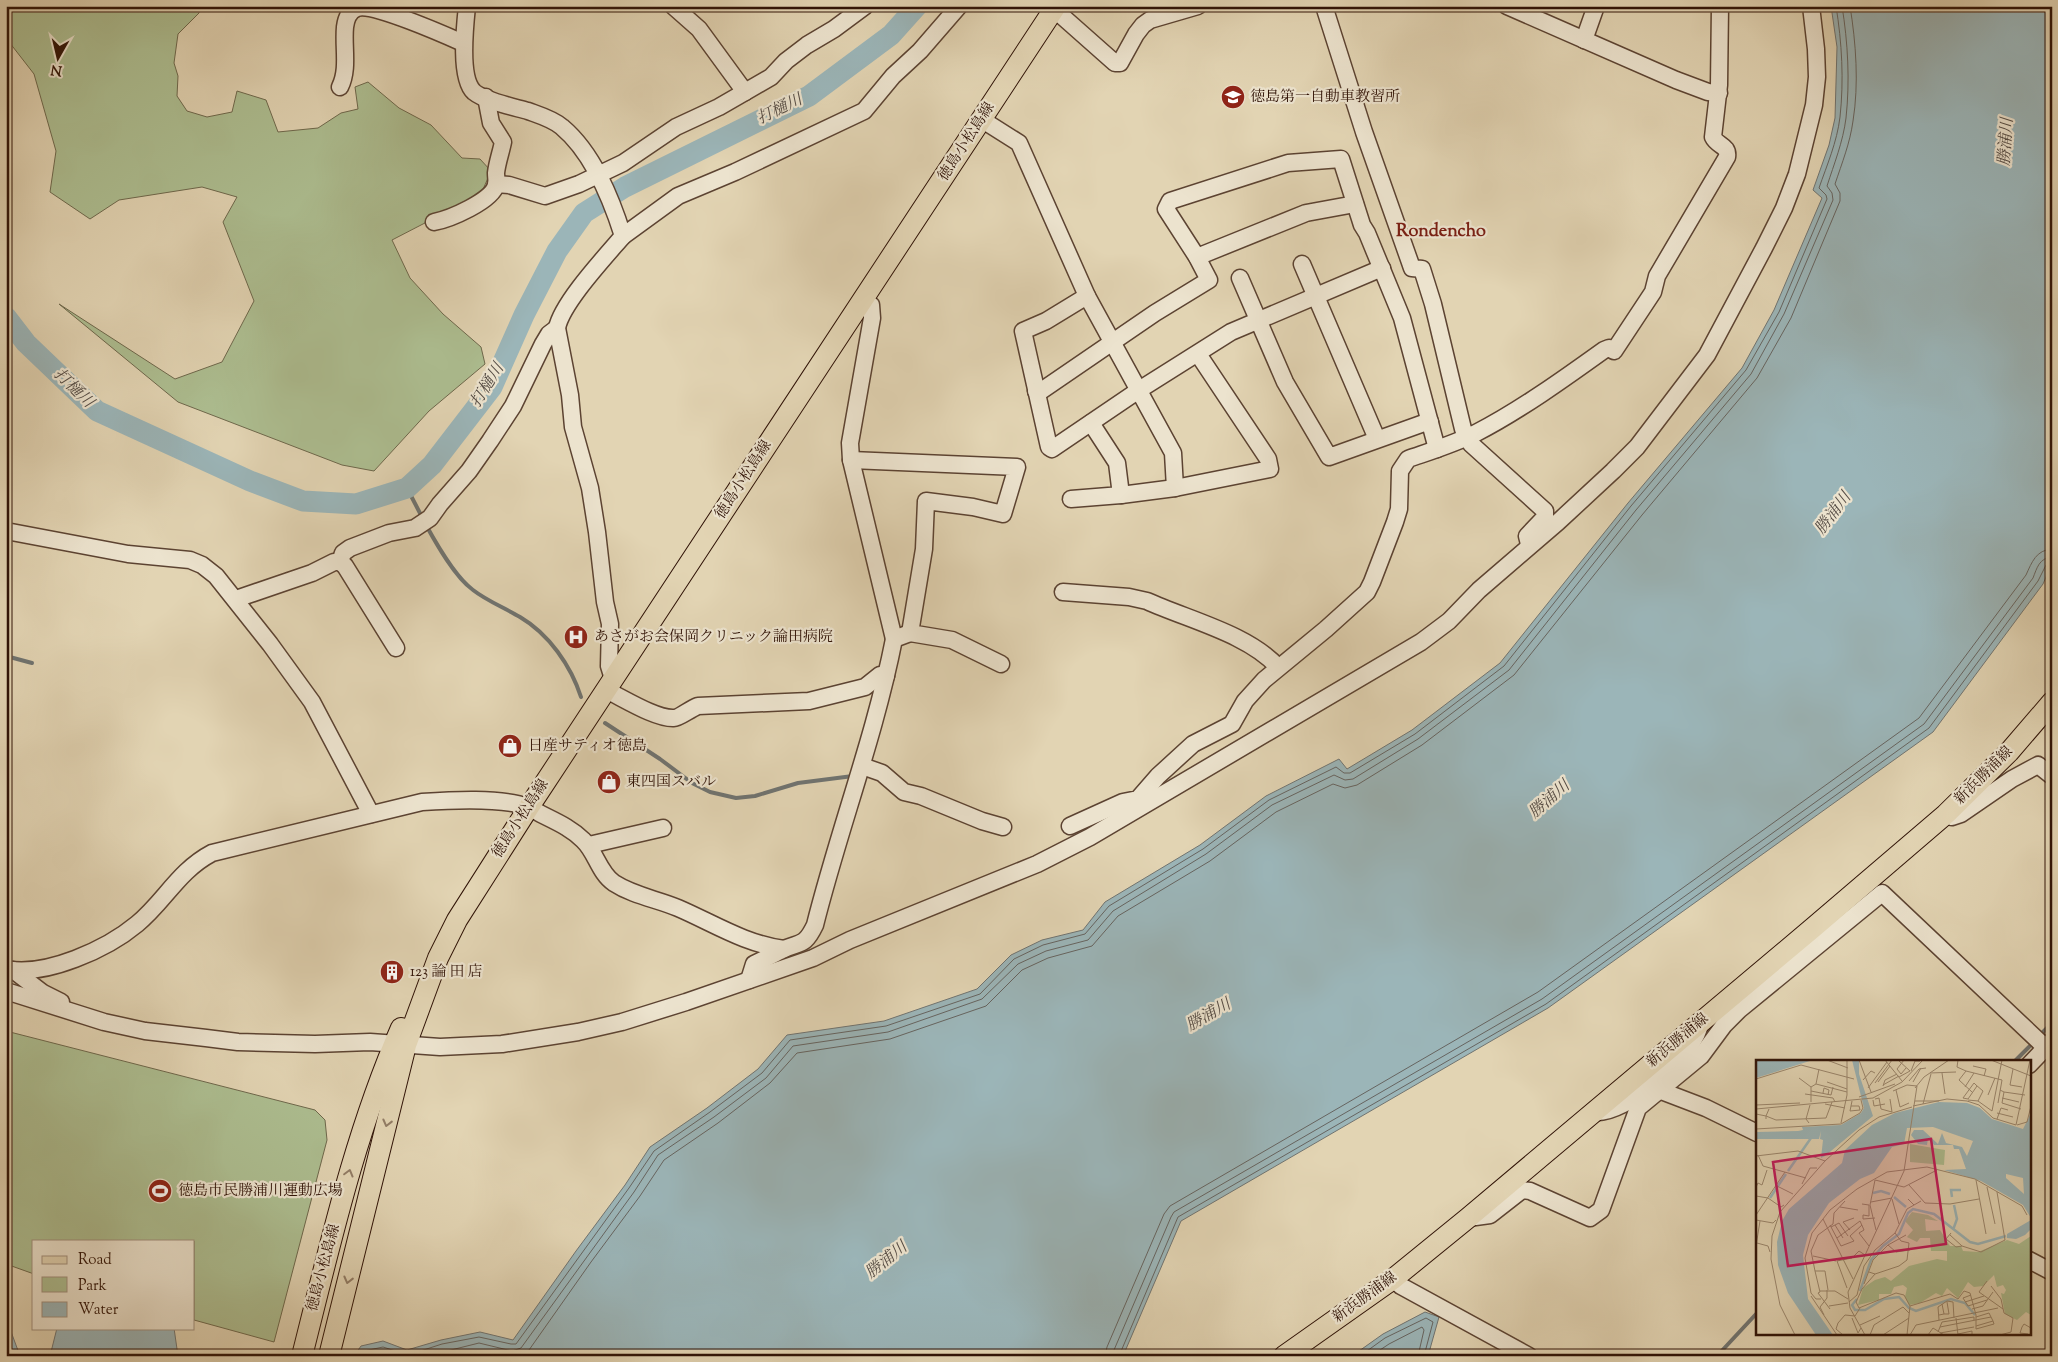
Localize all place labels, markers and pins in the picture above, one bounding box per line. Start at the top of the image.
school or university icon: 徳島第一自動車教習所 [1220,84,1246,110]
place label: 徳島第一自動車教習所 [1250,87,1400,108]
hospital icon: あさがお会保岡クリニック論田病院 [563,624,589,650]
place label: あさがお会保岡クリニック論田病院 [594,627,833,648]
shop icon: 日産サティオ徳島 [497,733,523,759]
place label: 日産サティオ徳島 [528,736,647,757]
shop icon: 東四国スバル [596,769,622,795]
place label: 東四国スバル [626,772,716,793]
building icon: 123 論 田 店 [379,959,405,985]
place label: 123 論 田 店 [410,962,483,983]
sports icon: 徳島市民勝浦川運動広場 [147,1178,173,1204]
place label: 徳島市民勝浦川運動広場 [178,1181,343,1202]

